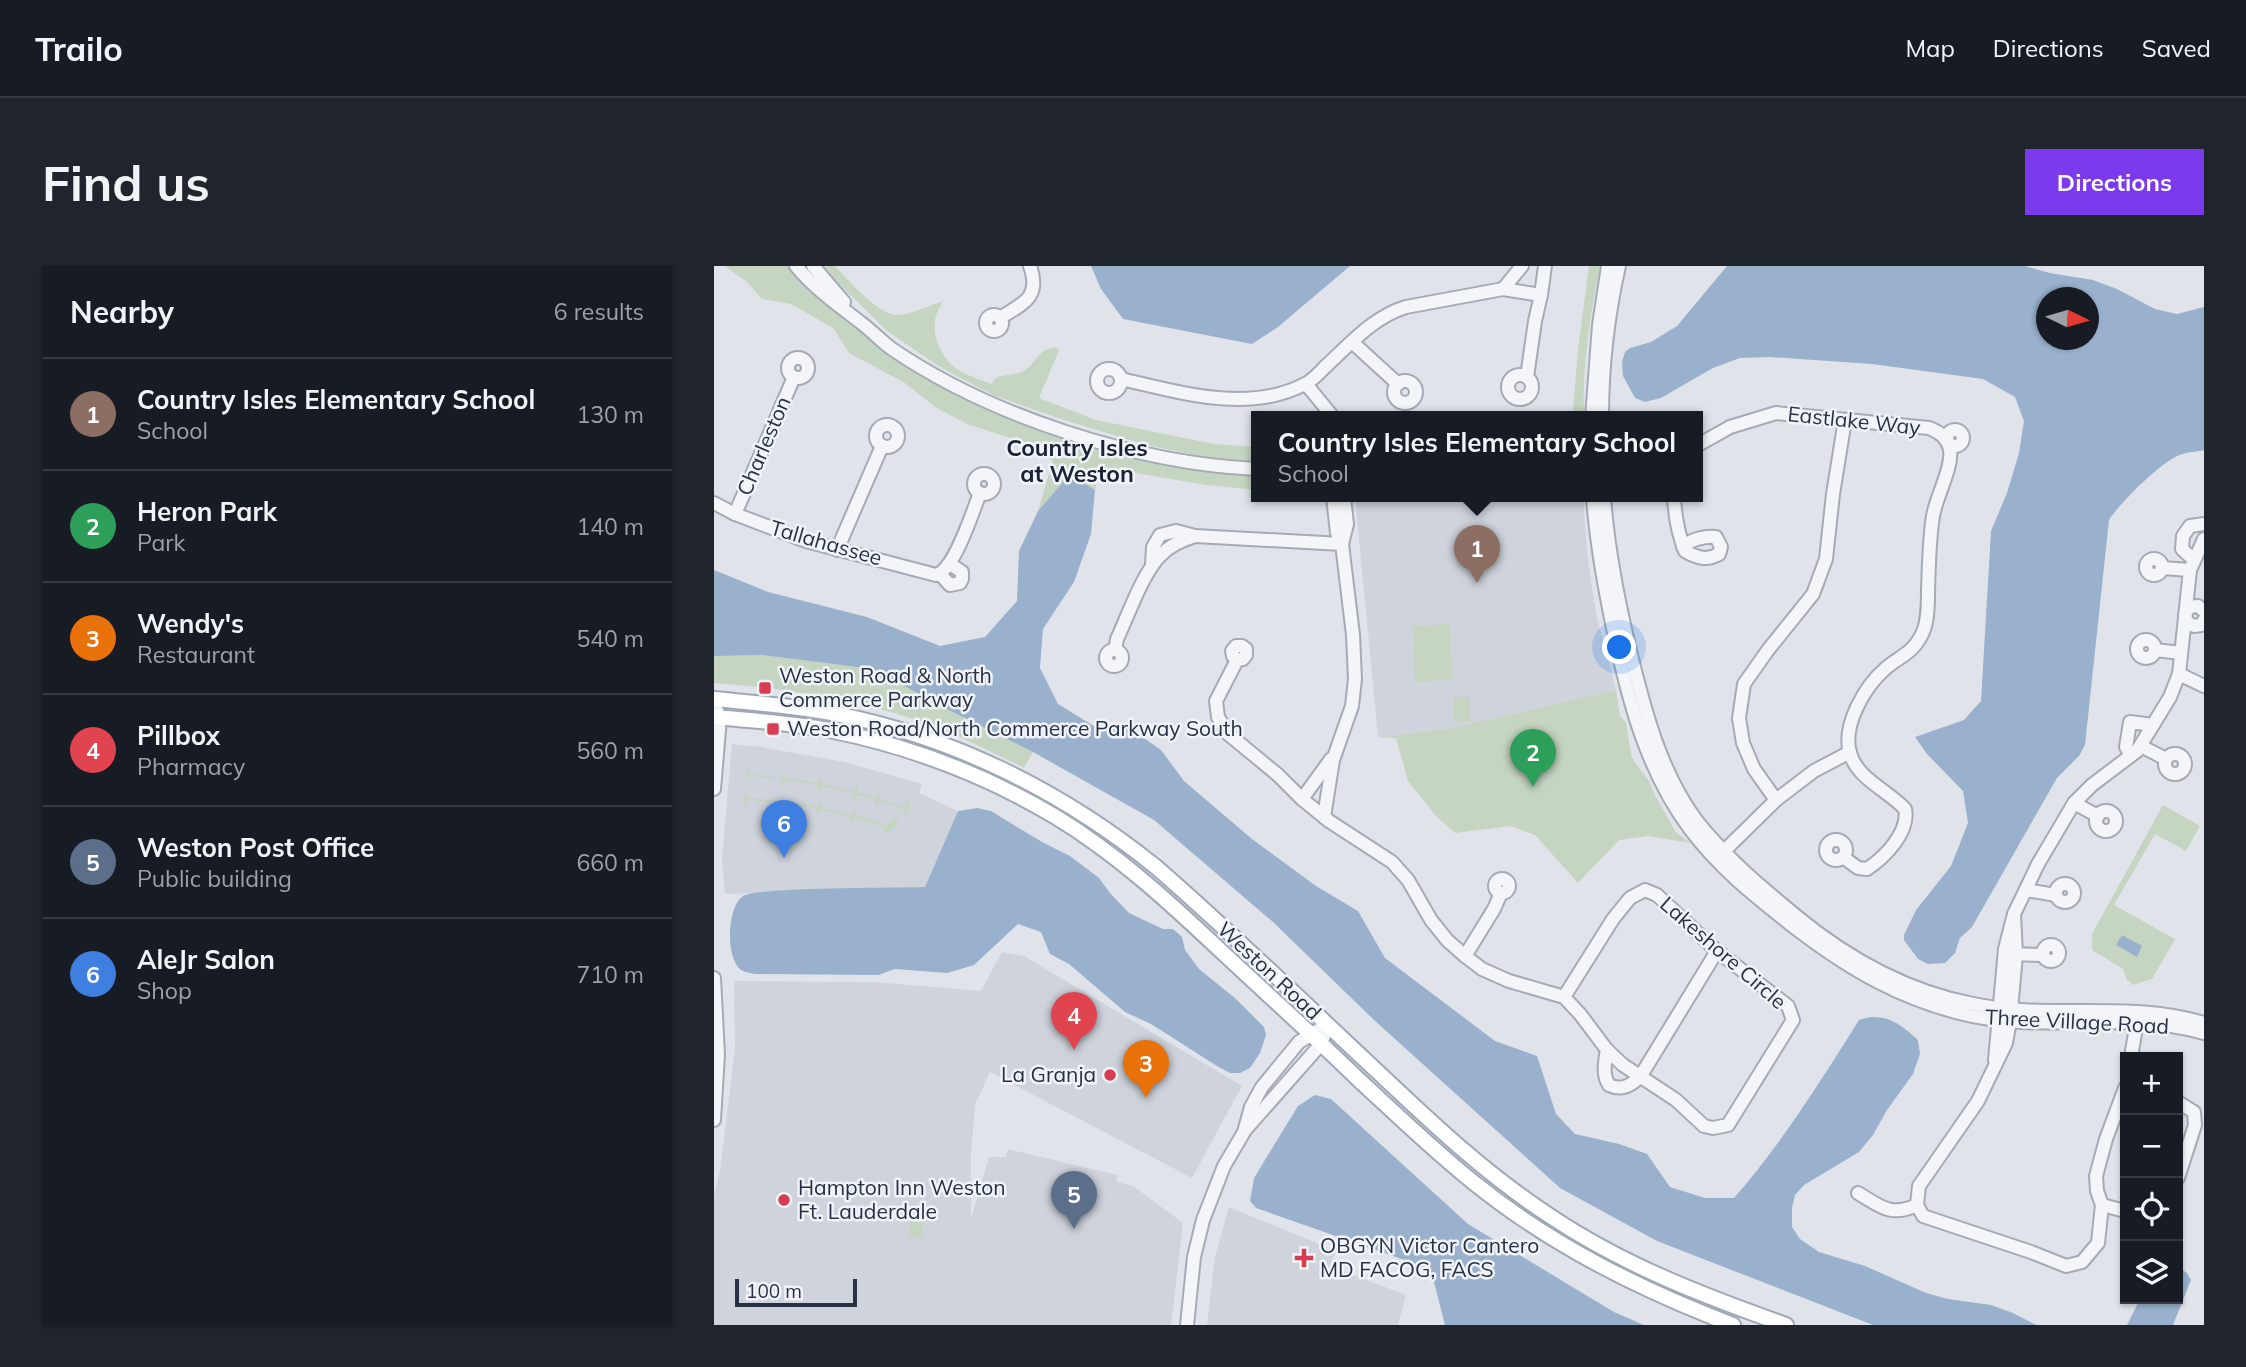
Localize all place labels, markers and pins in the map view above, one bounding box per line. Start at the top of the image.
pin: 1 [1454,525,1500,583]
place label: Weston Road & North Commerce Parkway [779,662,992,712]
marker: Weston Road & North Commerce Parkway [757,680,773,696]
place label: Weston Road/North Commerce Parkway South [787,715,1243,741]
marker: Weston Road/North Commerce Parkway South [765,721,781,737]
pin: 2 [1510,729,1556,787]
pin: 6 [761,800,807,858]
pin: 4 [1051,992,1097,1050]
pin: 3 [1123,1040,1169,1098]
place label: La Granja [1001,1061,1096,1087]
marker: La Granja [1102,1067,1118,1083]
pin: 5 [1051,1171,1097,1229]
place label: Hampton Inn Weston Ft. Lauderdale [798,1174,1006,1224]
marker: Hampton Inn Weston Ft. Lauderdale [776,1192,792,1208]
place label: OBGYN Victor Cantero MD FACOG, FACS [1320,1232,1539,1282]
marker: OBGYN Victor Cantero MD FACOG, FACS [1294,1248,1314,1268]

